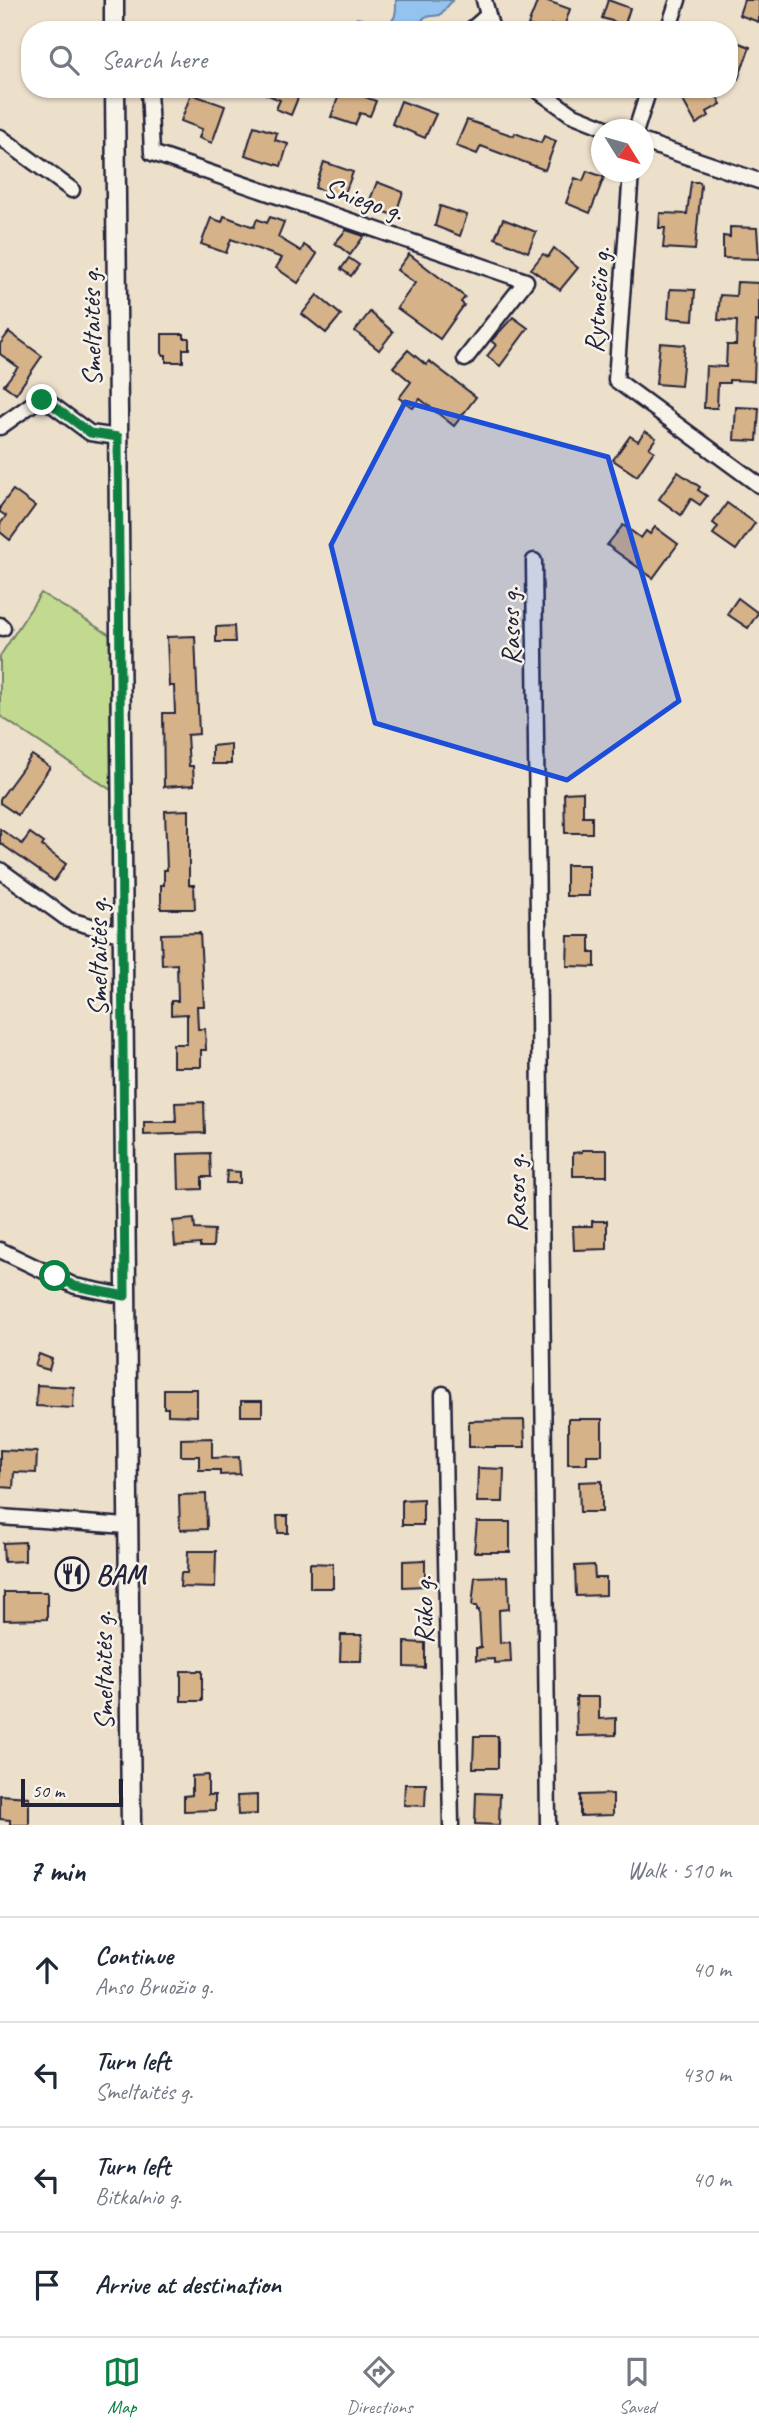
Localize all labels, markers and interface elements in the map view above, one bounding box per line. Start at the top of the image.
search box [21,21,738,98]
icon: search [45,41,83,79]
text: Search here [101,43,207,76]
north arrow [591,119,654,182]
street label: Sniego g. [319,169,409,229]
street label: Rytmečio g. [576,245,618,354]
street label: Smeltaitės g. [72,267,110,387]
route end [26,384,57,415]
street label: Rasos g. [492,586,528,665]
street label: Smeltaitės g. [80,897,115,1017]
street label: Rasos g. [498,1153,534,1232]
route start [39,1260,70,1291]
restaurant icon: BAM [53,1555,91,1593]
place label: BAM [96,1557,148,1592]
street label: Rūko g. [405,1575,441,1644]
street label: Smeltaitės g. [84,1611,122,1731]
scale bar [21,1776,122,1808]
text: 50 m [32,1779,64,1803]
text: 7 min [28,1852,85,1890]
text: Walk · 510 m [627,1856,731,1885]
text: Continue [95,1939,173,1972]
icon: ahead [28,1951,66,1989]
text: 40 m [692,1955,731,1984]
text: Anso Bruožio g. [95,1972,213,2001]
text: Turn left [95,2044,170,2077]
icon: left [28,2056,66,2094]
text: 430 m [682,2060,731,2089]
text: Smeltaitės g. [95,2077,193,2106]
text: Turn left [95,2149,170,2182]
icon: left [28,2161,66,2199]
text: 40 m [692,2165,731,2194]
text: Bitkalnio g. [95,2182,182,2211]
icon: arrive [28,2266,66,2304]
text: Arrive at destination [95,2268,281,2301]
tab: Map [103,2353,141,2419]
tab: Directions [346,2353,413,2419]
tab: Saved [618,2353,656,2419]

